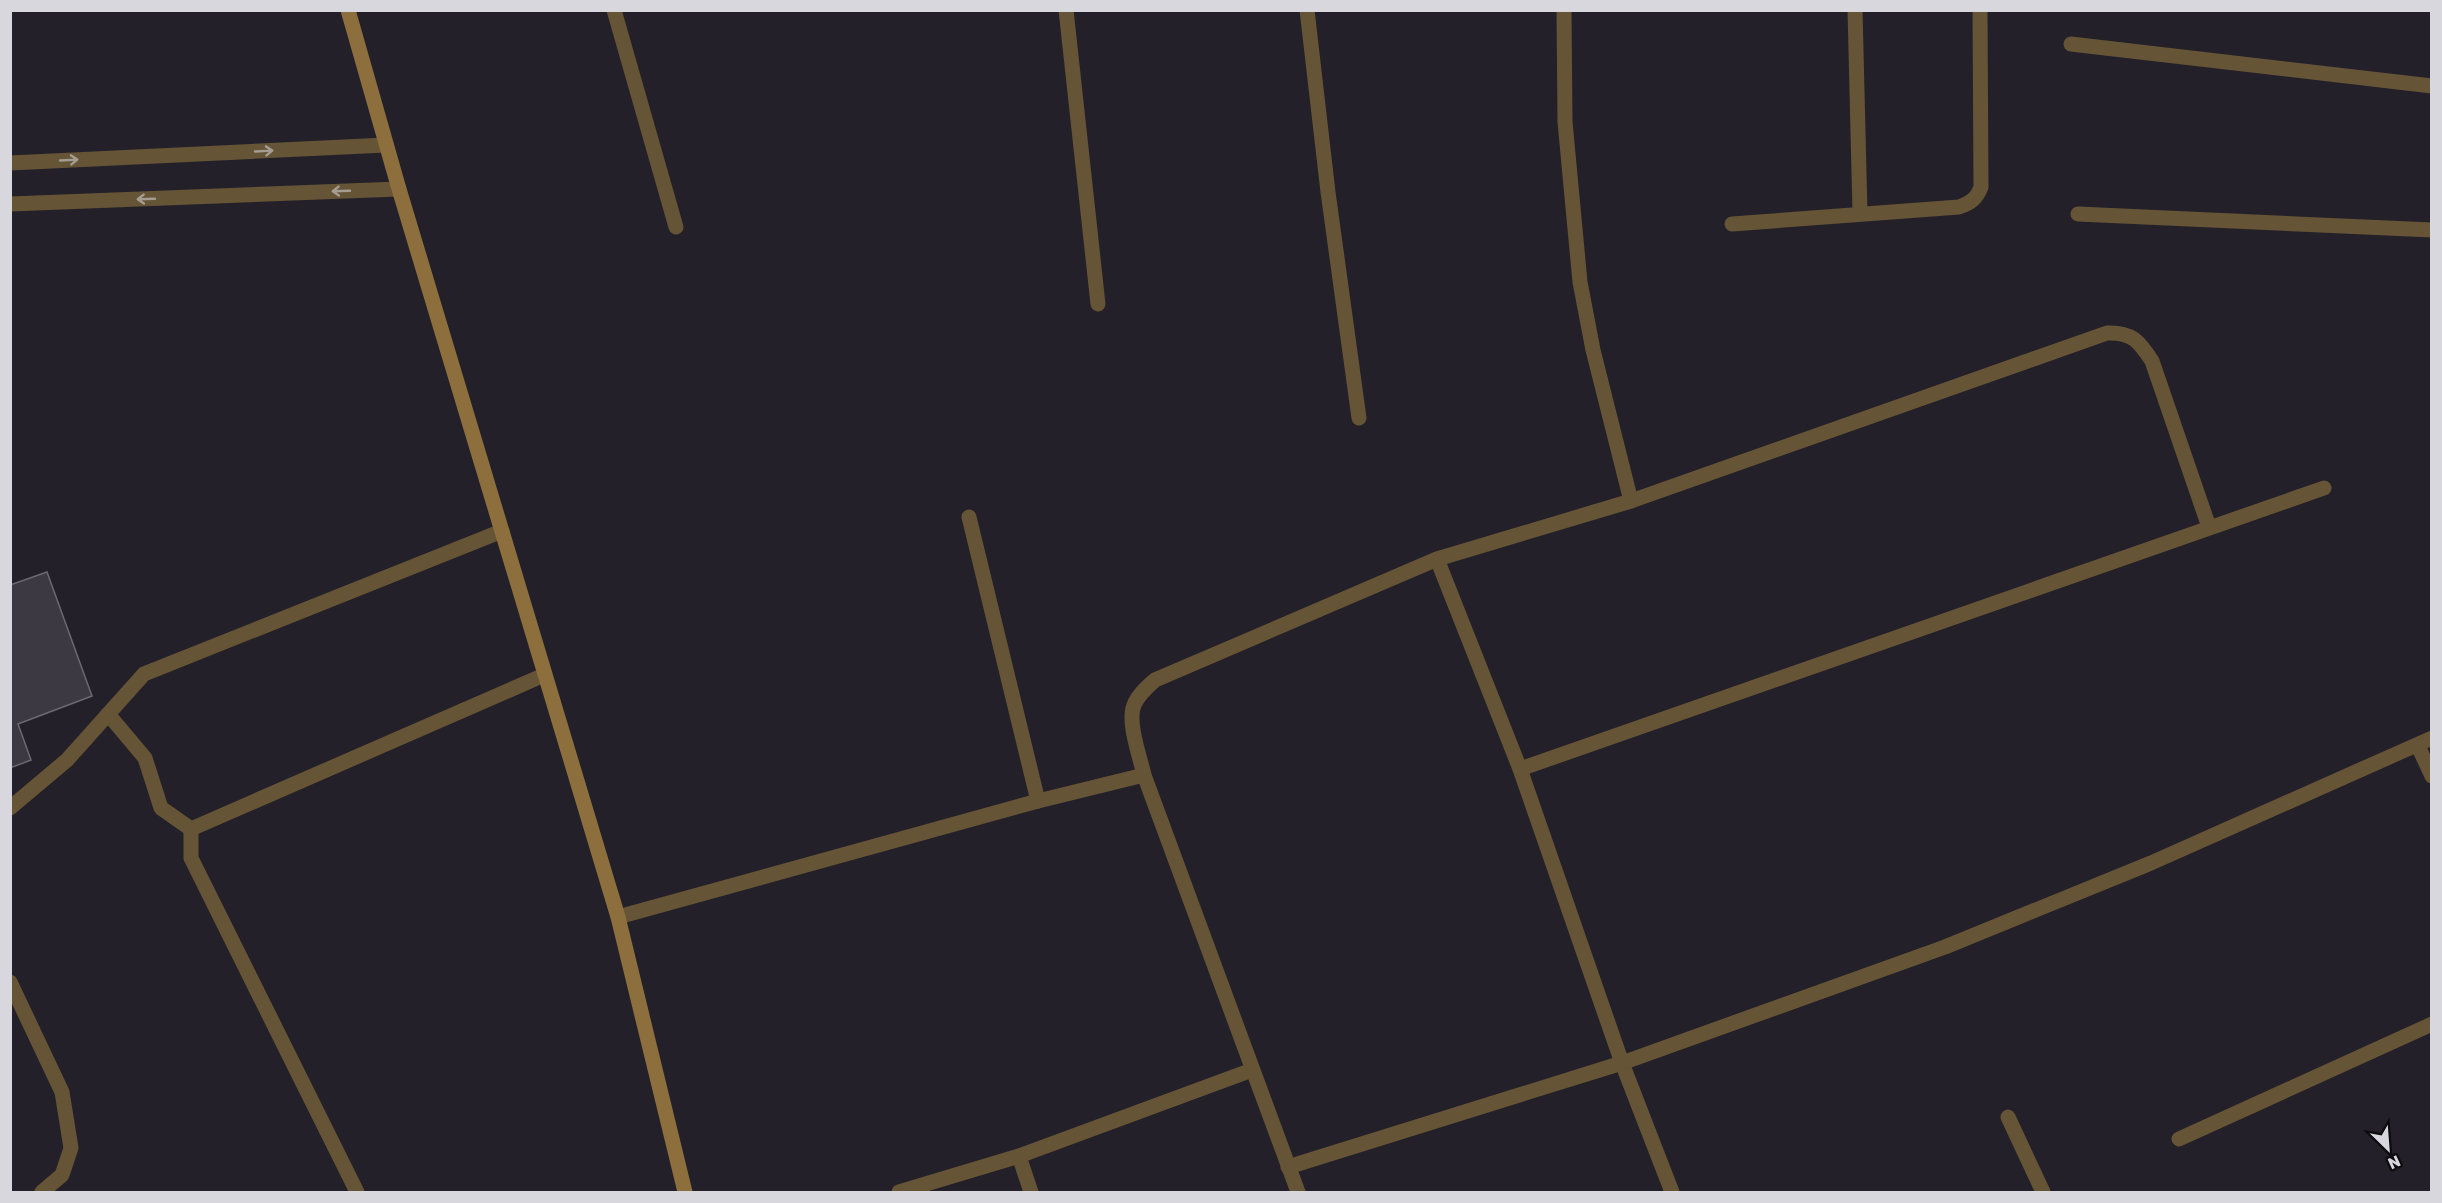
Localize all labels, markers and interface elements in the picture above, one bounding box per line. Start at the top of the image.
one-way arrow [253,145,273,156]
one-way arrow [58,155,78,166]
one-way arrow [331,186,351,197]
one-way arrow [136,193,156,204]
north arrow [2358,1119,2418,1179]
text: N [2385,1151,2403,1173]

